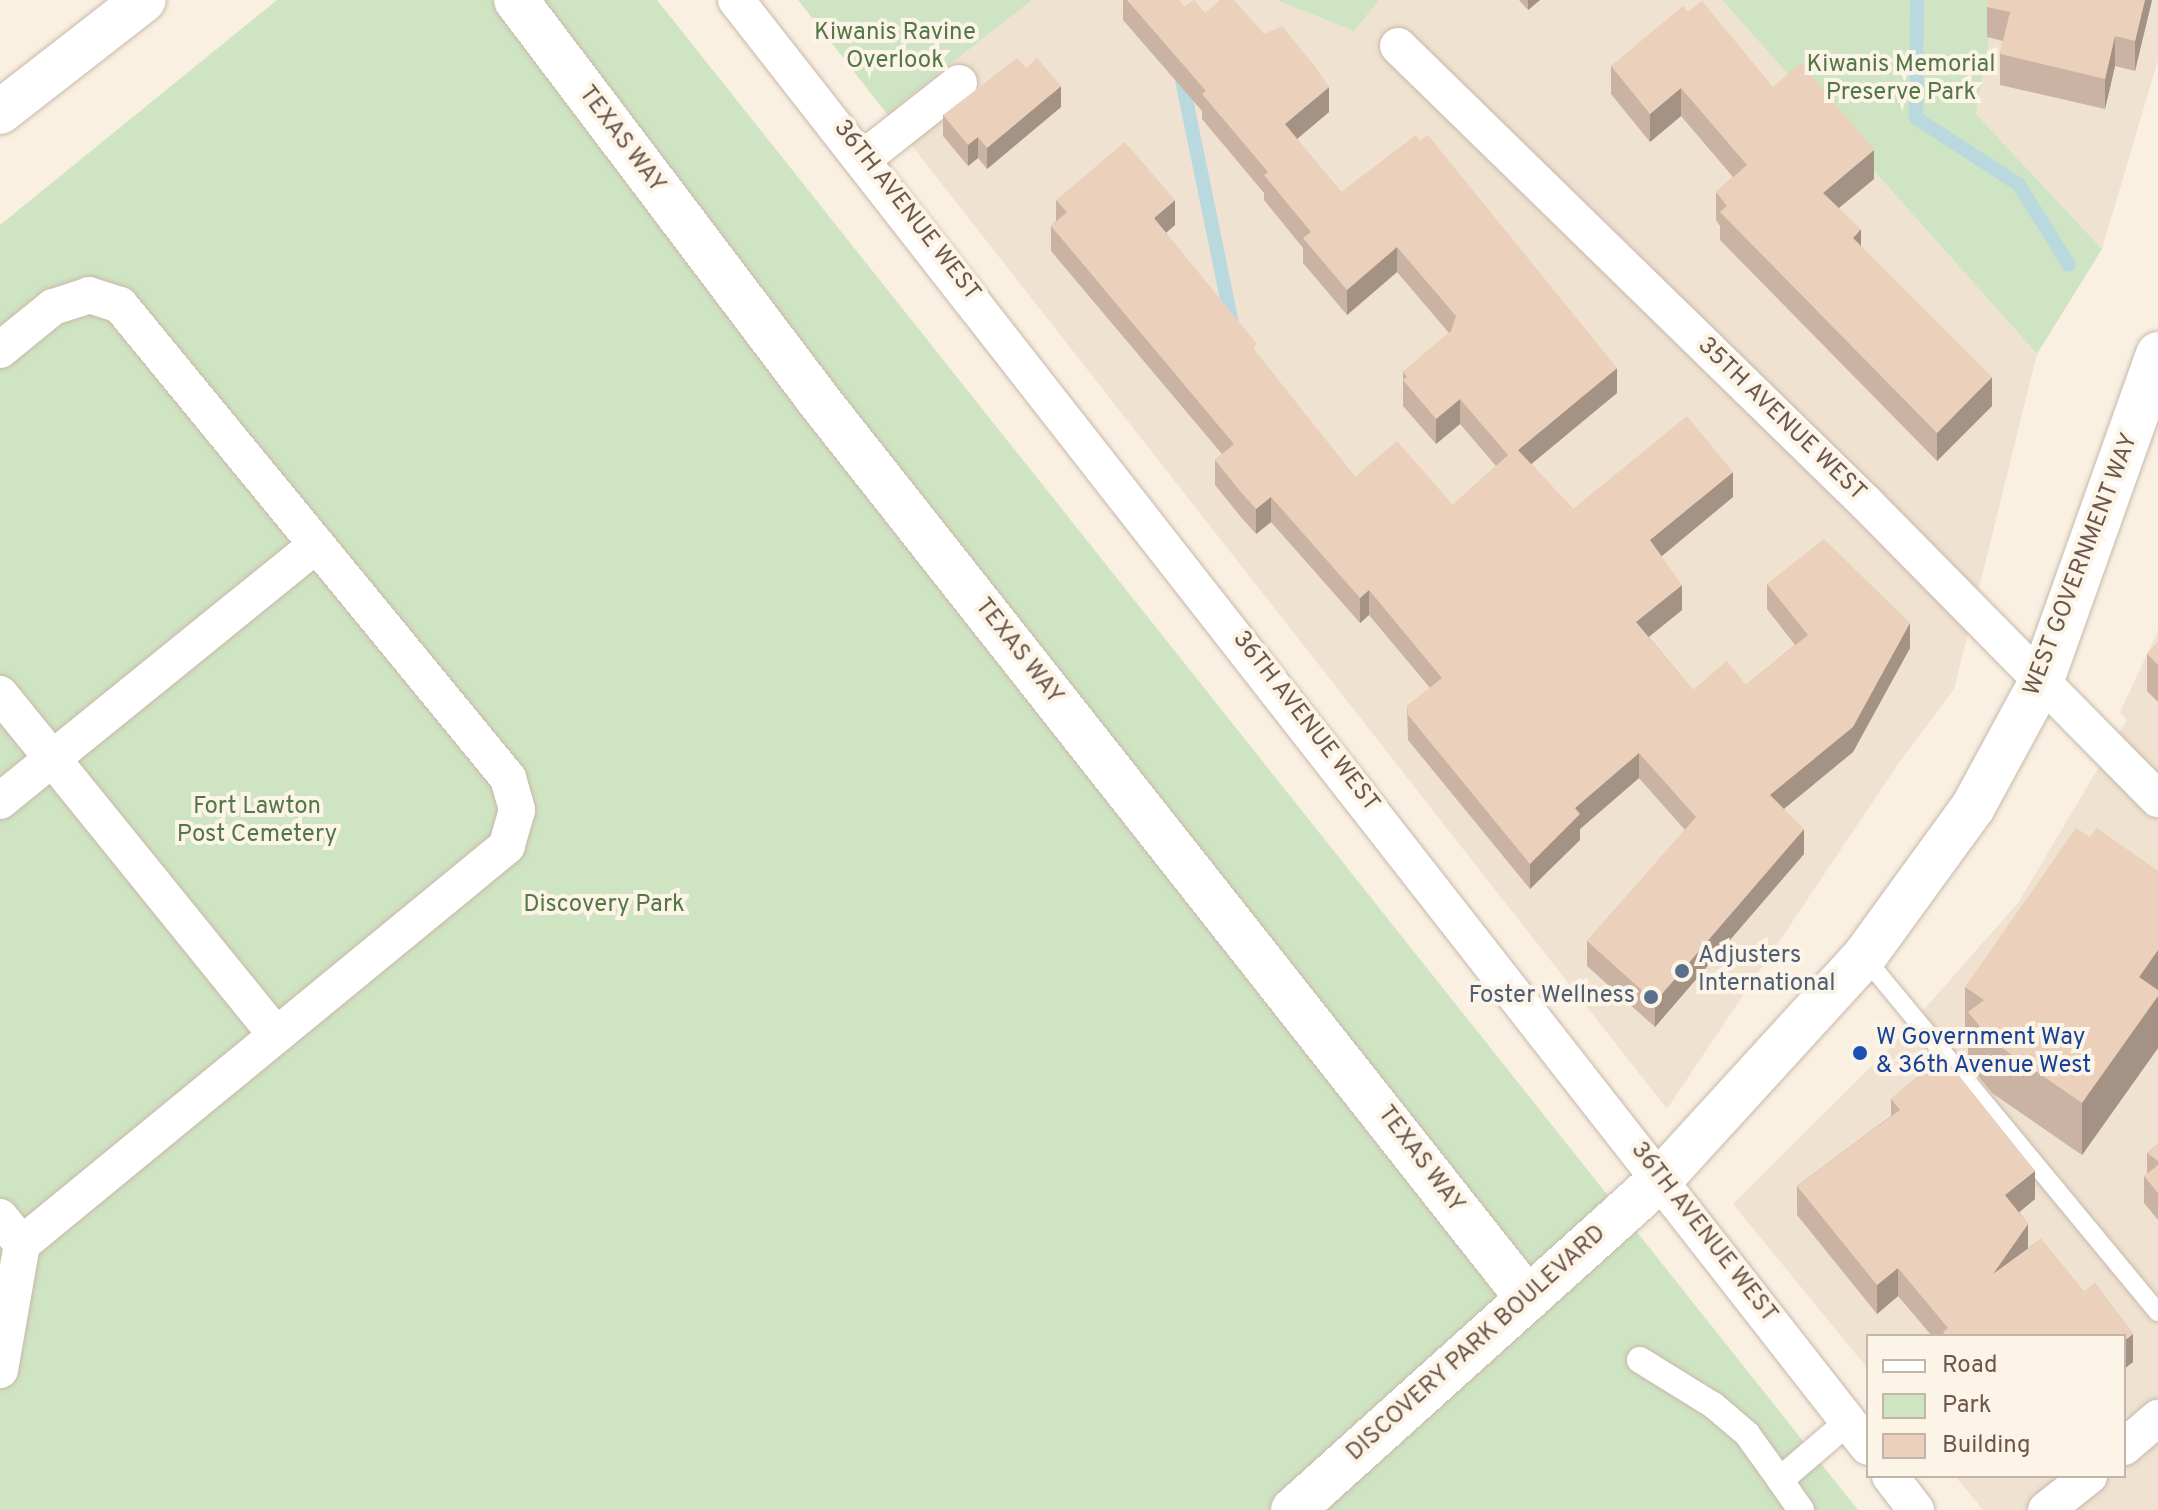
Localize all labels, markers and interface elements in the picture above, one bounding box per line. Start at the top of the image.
park label: Kiwanis Ravine Overlook [814,20,976,76]
park label: Kiwanis Memorial Preserve Park [1807,52,1995,108]
street label: TEXAS WAY [571,81,671,199]
street label: 36TH AVENUE WEST [826,114,986,308]
street label: 35TH AVENUE WEST [1690,332,1872,508]
street label: WEST GOVERNMENT WAY [2018,429,2146,701]
street label: TEXAS WAY [968,593,1068,711]
street label: 36TH AVENUE WEST [1225,625,1385,819]
park label: Fort Lawton Post Cemetery [177,794,337,850]
park label: Discovery Park [523,892,685,920]
place label: Adjusters International [1698,943,1836,999]
marker: Adjusters International [1673,962,1691,980]
place label: Foster Wellness [1468,983,1635,1011]
marker: Foster Wellness [1642,988,1660,1006]
place label: W Government Way & 36th Avenue West [1876,1025,2093,1081]
marker: W Government Way & 36th Avenue West [1851,1044,1869,1062]
street label: TEXAS WAY [1370,1101,1470,1219]
street label: 36TH AVENUE WEST [1623,1136,1783,1330]
street label: DISCOVERY PARK BOULEVARD [1341,1220,1613,1468]
legend [1866,1334,2126,1478]
text: Road [1942,1351,1998,1381]
text: Park [1942,1391,1992,1421]
text: Building [1942,1431,2031,1461]

